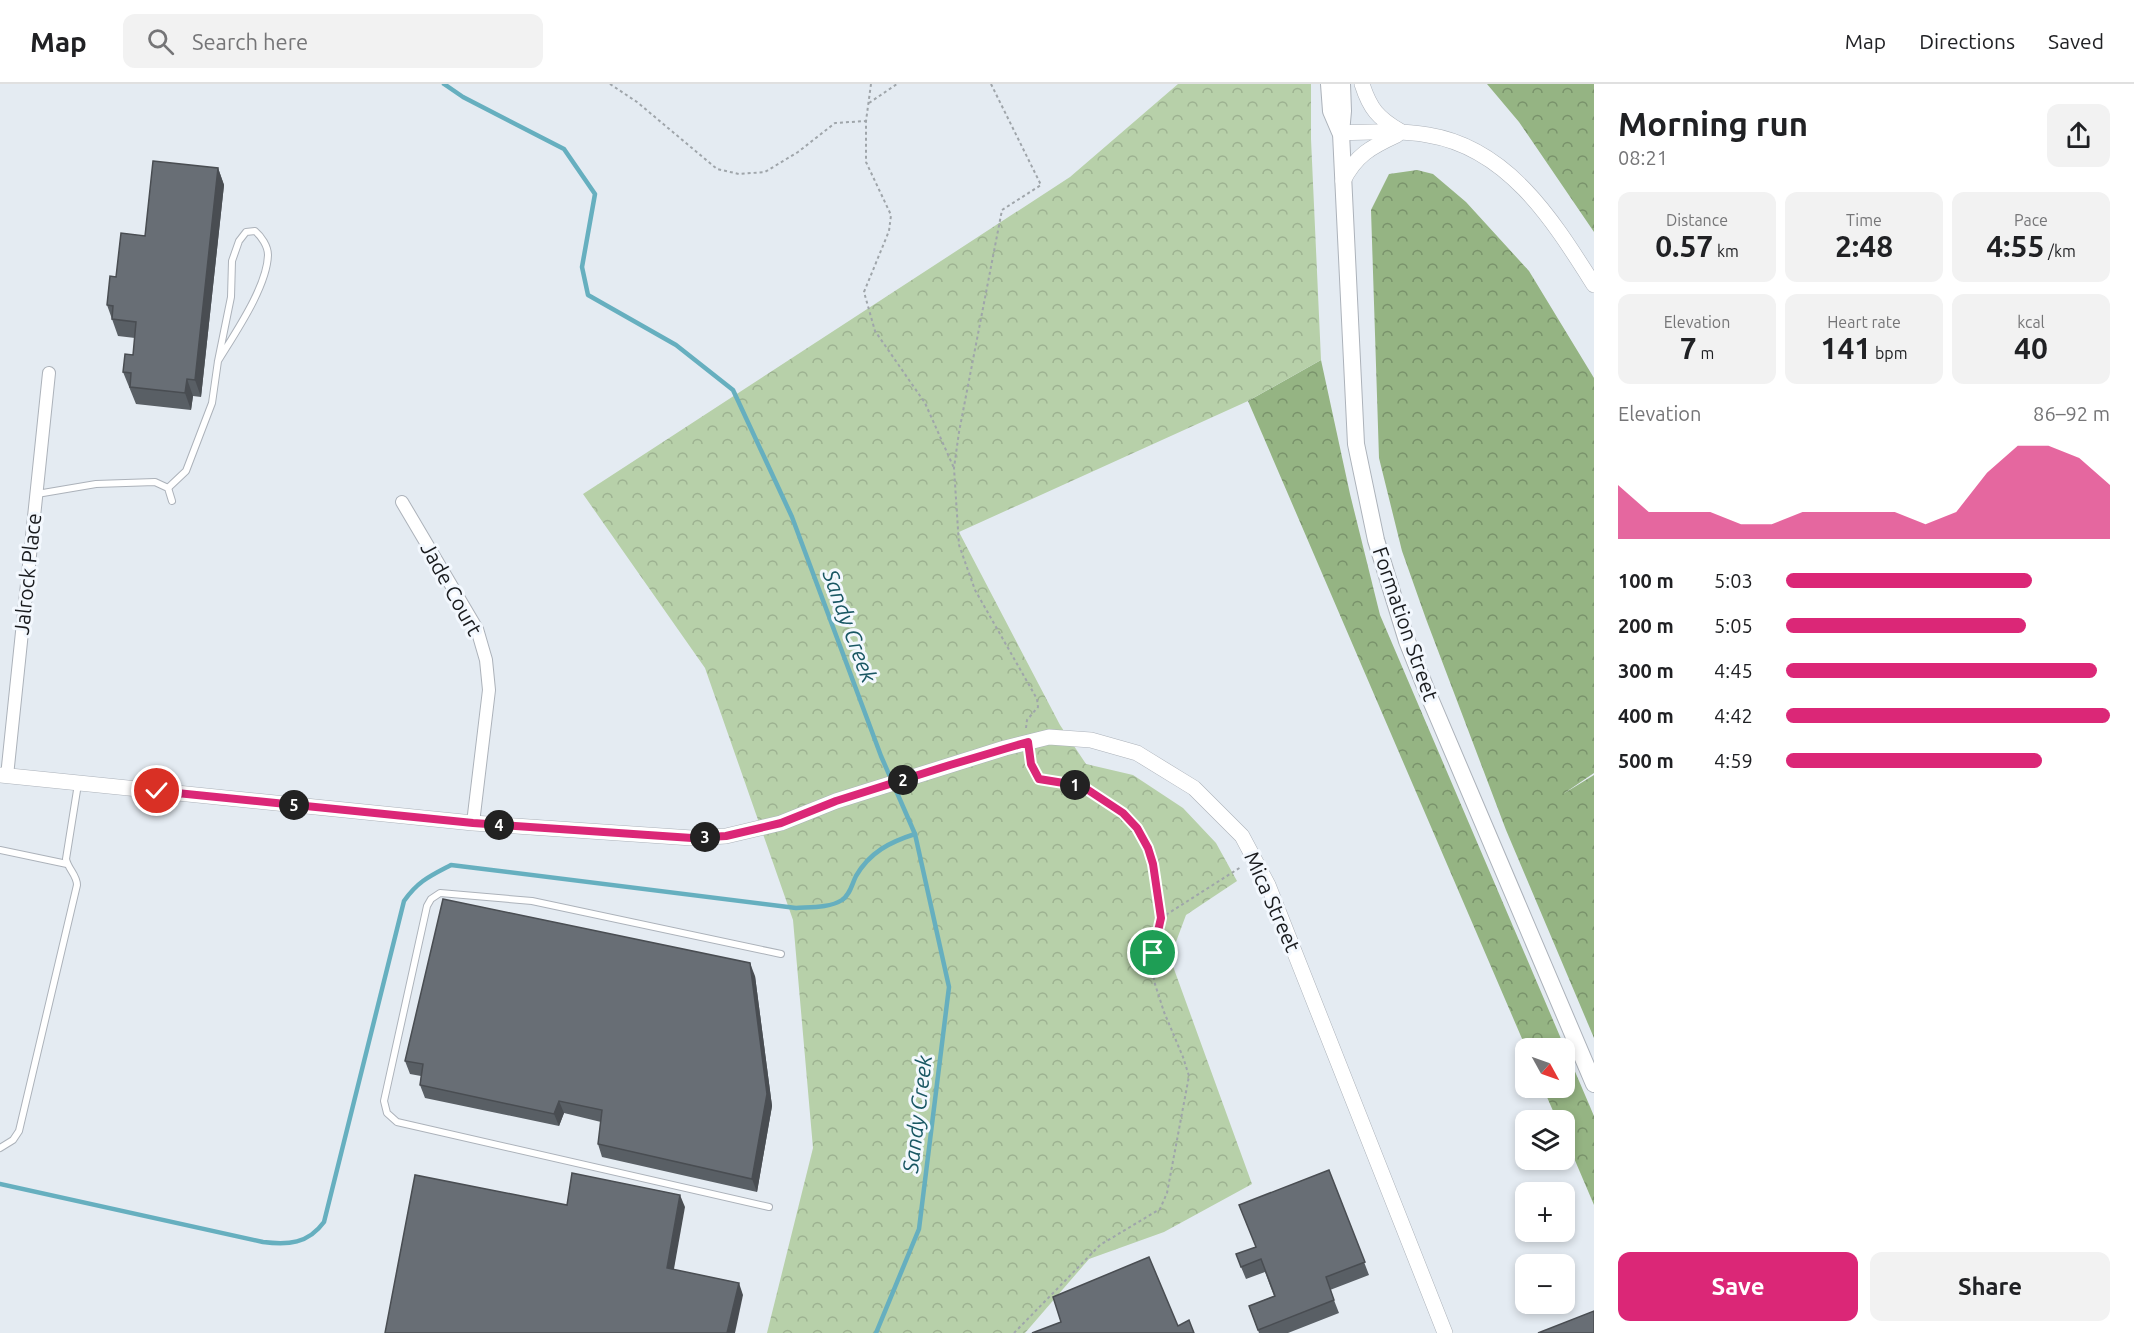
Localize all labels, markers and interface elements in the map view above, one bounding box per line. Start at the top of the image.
search box [123,14,543,68]
icon: search [144,25,177,58]
text: Map [30,26,87,57]
text: Search here [192,29,308,54]
text: Map [1845,29,1886,53]
text: Directions [1919,29,2015,53]
text: Saved [2048,29,2104,53]
button: share [2047,104,2110,167]
text: Morning run [1618,105,1808,142]
text: 08:21 [1618,146,1668,169]
text: Distance [1666,211,1728,229]
text: Time [1846,211,1882,229]
text: Pace [2014,211,2048,229]
text: 0.57 [1655,229,1713,263]
text: 2:48 [1835,229,1893,263]
text: 4:55 [1986,229,2044,263]
text: km [1713,242,1739,260]
text: /km [2044,242,2076,260]
text: Elevation [1664,313,1730,331]
text: Heart rate [1827,313,1901,331]
text: kcal [2017,313,2045,331]
text: 7 [1680,331,1697,365]
text: 141 [1821,331,1871,365]
text: 40 [2014,331,2048,365]
text: m [1697,344,1714,362]
text: bpm [1871,344,1907,362]
text: Elevation [1618,402,1701,425]
text: 86–92 m [2033,402,2110,425]
street label: Jalrock Place [9,512,45,636]
street label: Jade Court [416,538,487,639]
street label: Formation Street [1368,544,1444,704]
water label: Sandy Creek [818,565,883,686]
text: 100 m [1618,569,1674,592]
text: 5:03 [1714,569,1753,592]
text: 200 m [1618,614,1674,637]
text: 5:05 [1714,614,1753,637]
text: 300 m [1618,659,1674,682]
text: 4:45 [1714,659,1753,682]
text: 400 m [1618,704,1674,727]
text: 4:42 [1714,704,1753,727]
text: 500 m [1618,749,1674,772]
text: 4:59 [1714,749,1753,772]
pin [131,765,182,816]
pin: 2 [888,765,918,795]
pin: 1 [1060,770,1090,800]
text: 2 [898,771,908,789]
icon: check [140,774,173,807]
text: 1 [1070,776,1080,794]
pin: 5 [279,790,309,820]
text: 5 [289,796,299,814]
pin: 4 [484,810,514,840]
text: 4 [494,816,504,834]
pin: 3 [690,822,720,852]
text: 3 [700,828,710,846]
street label: Mica Street [1240,848,1306,955]
pin [1127,927,1178,978]
icon: arrive [1136,936,1169,969]
north arrow [1515,1038,1575,1098]
map controls [1515,1038,1575,1314]
water label: Sandy Creek [897,1053,936,1175]
button: layers [1515,1110,1575,1170]
button: + [1515,1182,1575,1242]
button: Save [1618,1252,1858,1321]
button: Share [1870,1252,2110,1321]
button: − [1515,1254,1575,1314]

